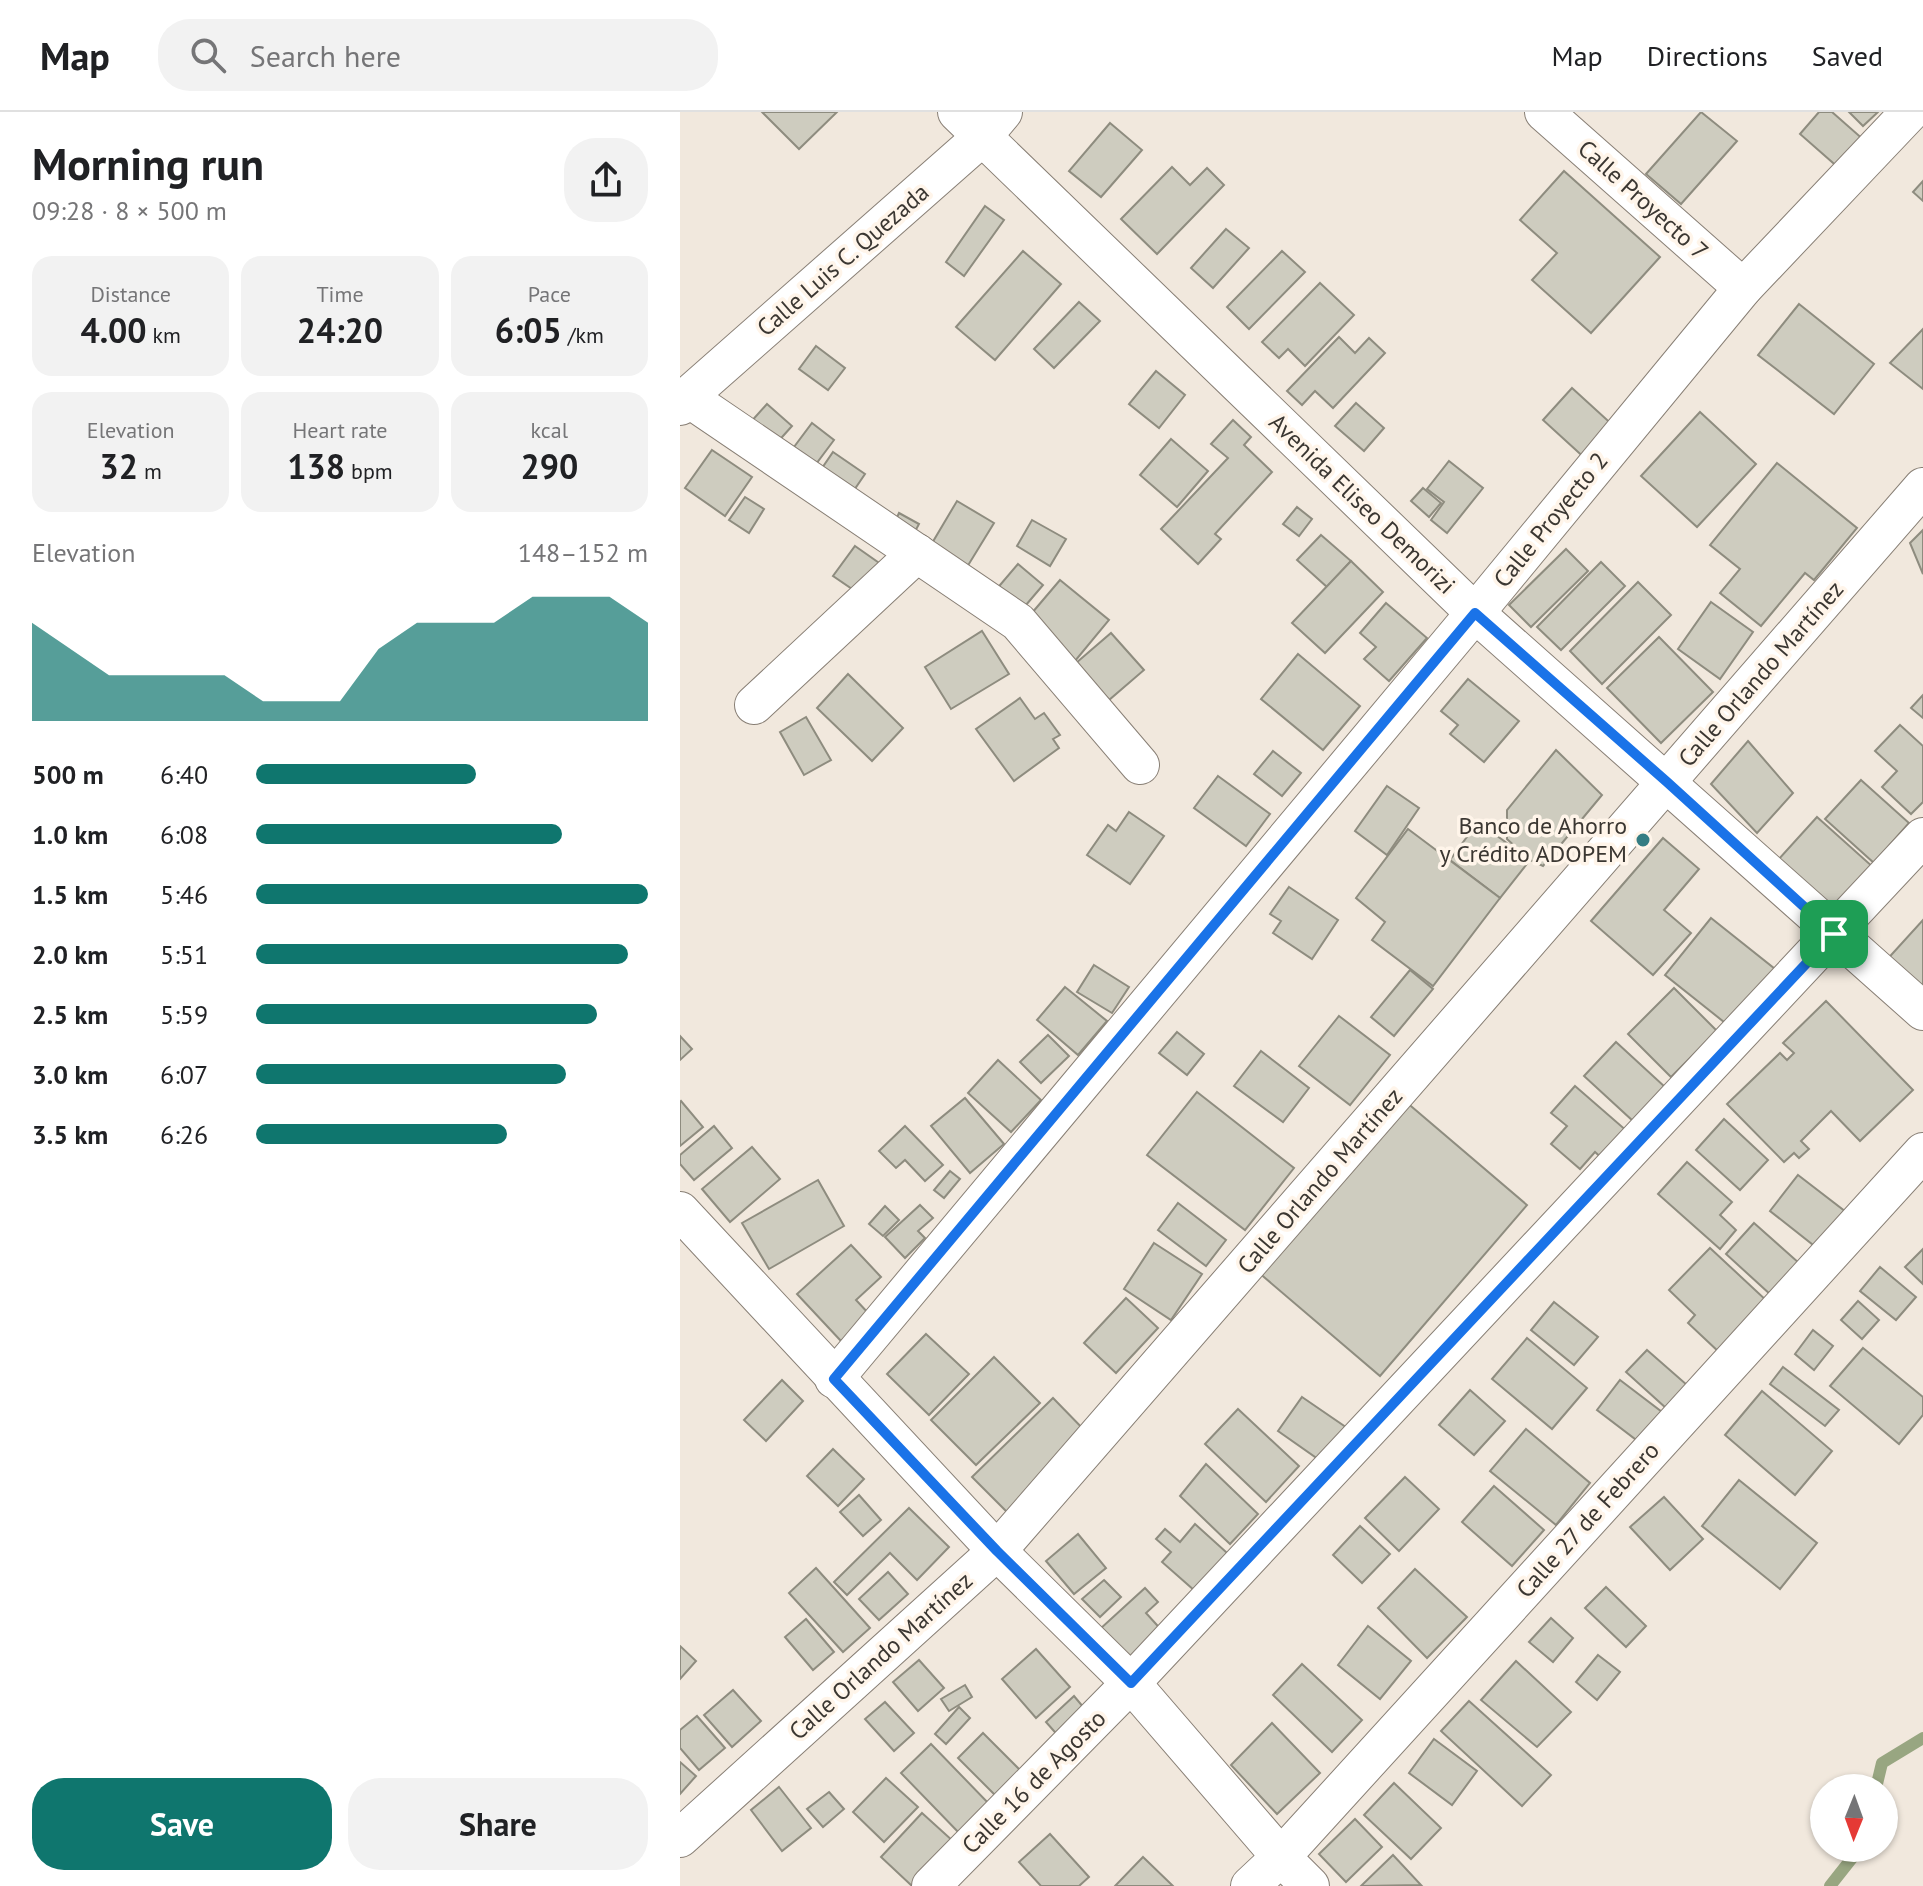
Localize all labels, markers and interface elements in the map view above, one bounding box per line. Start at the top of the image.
search box [158,19,718,91]
text: Map [40,31,110,80]
icon: search [186,33,230,77]
text: Search here [250,36,401,75]
text: Map [1552,37,1603,74]
text: Directions [1647,37,1768,74]
text: Saved [1812,37,1883,74]
street label: Calle Proyecto 7 [1572,133,1715,266]
text: Morning run [32,135,264,192]
button: share [564,138,648,222]
street label: Calle Luis C. Quezada [750,177,935,343]
text: 09:28 · 8 × 500 m [32,194,227,227]
text: Distance [90,280,171,308]
text: Time [316,280,364,308]
text: Pace [528,280,571,308]
text: 4.00 [80,308,147,352]
text: 24:20 [297,308,383,352]
text: 6:05 [495,308,562,352]
text: km [147,321,181,349]
text: /km [562,321,604,349]
street label: Avenida Eliseo Demorizi [1263,407,1462,601]
text: Elevation [87,416,174,444]
text: Heart rate [292,416,388,444]
text: kcal [531,416,568,444]
text: 32 [100,444,138,488]
text: 138 [287,444,345,488]
text: 290 [520,444,578,488]
street label: Calle Proyecto 2 [1487,446,1615,594]
text: m [138,457,162,485]
text: bpm [345,457,393,485]
text: Elevation [32,536,136,569]
text: 148–152 m [518,536,648,569]
street label: Calle Orlando Martínez [1671,574,1850,773]
text: 500 m [32,758,104,791]
text: 6:40 [160,758,208,791]
place label: Banco de Ahorro y Crédito ADOPEM [1439,810,1627,869]
text: 1.0 km [32,818,108,851]
text: 6:08 [160,818,208,851]
marker: Banco de Ahorro y Crédito ADOPEM [1634,831,1652,849]
text: 1.5 km [32,878,108,911]
text: 5:46 [160,878,208,911]
pin [1800,900,1868,968]
icon: arrive [1812,912,1856,956]
text: 2.0 km [32,938,108,971]
text: 5:51 [160,938,208,971]
text: 2.5 km [32,998,108,1031]
text: 5:59 [160,998,208,1031]
text: 3.0 km [32,1058,108,1091]
text: 6:07 [160,1058,208,1091]
street label: Calle Orlando Martínez [1230,1081,1409,1280]
text: 3.5 km [32,1118,108,1151]
text: 6:26 [160,1118,208,1151]
street label: Calle 27 de Febrero [1509,1435,1666,1604]
street label: Calle Orlando Martínez [782,1565,979,1746]
street label: Calle 16 de Agosto [955,1703,1112,1860]
north arrow [1810,1774,1898,1862]
map controls [1810,1774,1898,1862]
button: Save [32,1778,332,1870]
button: Share [348,1778,648,1870]

